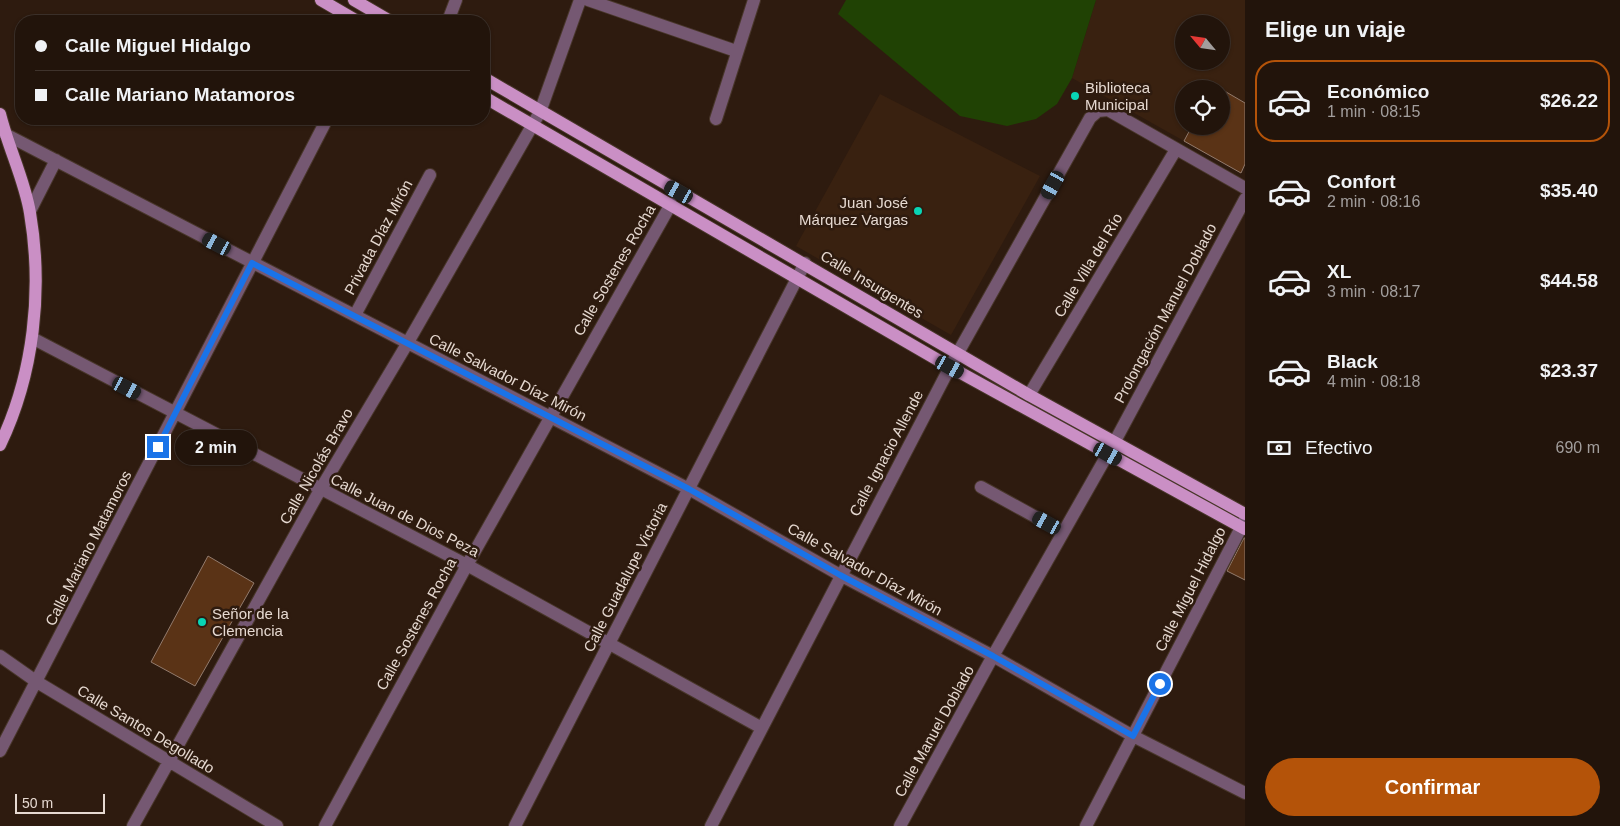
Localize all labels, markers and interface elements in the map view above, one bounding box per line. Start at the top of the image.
north arrow [1175,15,1230,70]
map controls [1175,15,1230,135]
text: Elige un viaje [1265,17,1406,42]
text: Calle Miguel Hidalgo [65,35,251,56]
place label: Biblioteca Municipal [1085,79,1151,113]
icon: car [1267,79,1312,124]
button: locate [1175,80,1230,135]
text: Económico [1327,81,1429,102]
text: Calle Mariano Matamoros [65,84,295,105]
marker: Biblioteca Municipal [1069,90,1081,102]
text: $26.22 [1540,90,1598,111]
text: 1 min · 08:15 [1327,103,1420,120]
car [1039,168,1066,202]
icon: car [1267,169,1312,214]
text: Confort [1327,171,1396,192]
street label: Privada Díaz Mirón [341,177,415,297]
car [662,178,695,206]
text: $35.40 [1540,180,1598,201]
text: 2 min · 08:16 [1327,193,1420,210]
place label: Juan José Márquez Vargas [799,194,908,228]
street label: Calle Sostenes Rocha [570,201,659,339]
marker: Juan José Márquez Vargas [912,205,924,217]
street label: Calle Villa del Río [1050,210,1126,320]
street label: Prolongación Manuel Doblado [1110,220,1220,406]
car [200,230,233,258]
street label: Calle Insurgentes [818,247,926,321]
icon: car [1267,259,1312,304]
text: XL [1327,261,1351,282]
text: $44.58 [1540,270,1598,291]
text: 3 min · 08:17 [1327,283,1420,300]
street label: Calle Salvador Díaz Mirón [427,330,589,424]
icon: car [1267,349,1312,394]
text: Black [1327,351,1378,372]
car [933,353,966,381]
text: $23.37 [1540,360,1598,381]
text: 4 min · 08:18 [1327,373,1420,390]
car [110,374,143,402]
street label: Calle Ignacio Allende [846,387,926,519]
street label: Calle Nicolás Bravo [276,405,356,527]
callout: 2 min [176,430,258,464]
icon: cash [1265,434,1293,462]
route end [147,436,169,458]
text: Efectivo [1305,437,1373,458]
text: 2 min [195,439,237,456]
text: 690 m [1556,439,1600,456]
car [1091,440,1124,468]
street label: Calle Mariano Matamoros [41,468,135,628]
street label: Calle Juan de Dios Peza [328,470,483,560]
street label: Calle Guadalupe Victoria [580,499,670,655]
car [1030,509,1063,537]
street label: Calle Salvador Díaz Mirón [785,519,945,619]
street label: Calle Miguel Hidalgo [1151,524,1229,654]
street label: Calle Sostenes Rocha [373,554,460,693]
place label: Señor de la Clemencia [212,605,289,639]
marker: Señor de la Clemencia [196,616,208,628]
street label: Calle Manuel Doblado [891,662,977,800]
route start [1149,673,1171,695]
street label: Calle Santos Degollado [74,681,218,777]
button: Confirmar [1265,758,1600,816]
scale bar [15,791,105,814]
text: 50 m [22,795,53,811]

